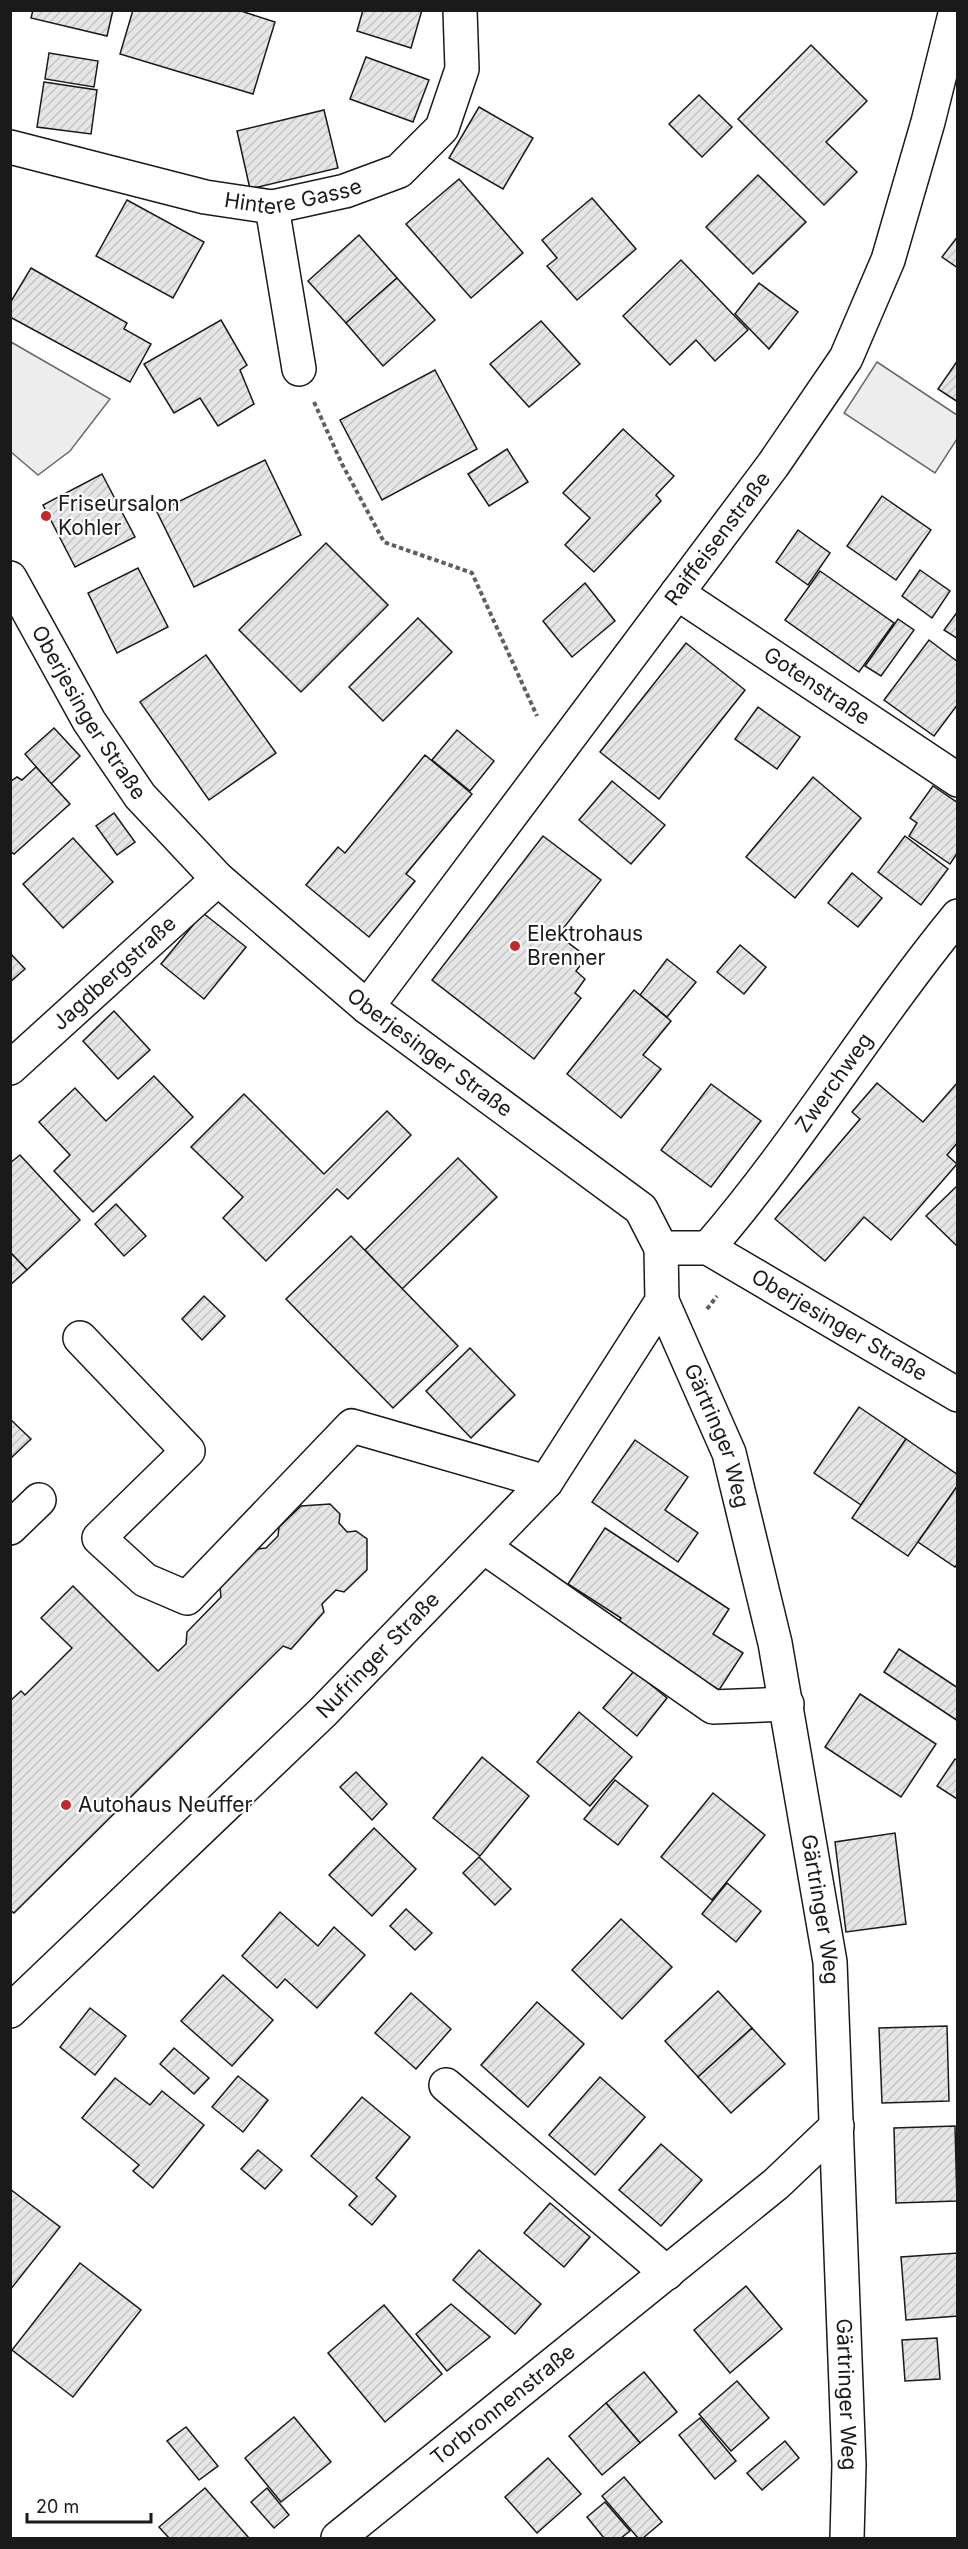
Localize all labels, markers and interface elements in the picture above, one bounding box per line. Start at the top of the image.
street label: Hintere Gasse [223,173,365,219]
street label: Raiffeisenstraße [659,467,775,610]
place label: Friseursalon Kohler [58,491,180,540]
marker: Friseursalon Kohler [39,509,53,523]
street label: Oberjesinger Straße [27,621,152,804]
street label: Gotenstraße [759,641,875,730]
street label: Jagdbergstraße [47,910,181,1035]
place label: Elektrohaus Brenner [527,921,643,970]
marker: Elektrohaus Brenner [508,939,522,953]
street label: Oberjesinger Straße [342,983,517,1122]
street label: Zwerchweg [790,1028,878,1137]
street label: Oberjesinger Straße [747,1263,932,1386]
street label: Gärtringer Weg [679,1360,755,1510]
street label: Nufringer Straße [311,1587,444,1723]
place label: Autohaus Neuffer [78,1792,253,1817]
marker: Autohaus Neuffer [59,1798,73,1812]
street label: Gärtringer Weg [796,1832,844,1985]
street label: Gärtringer Weg [831,2318,862,2471]
street label: Torbronnenstraße [425,2339,580,2470]
scale bar [27,2486,152,2524]
text: 20 m [36,2496,79,2517]

